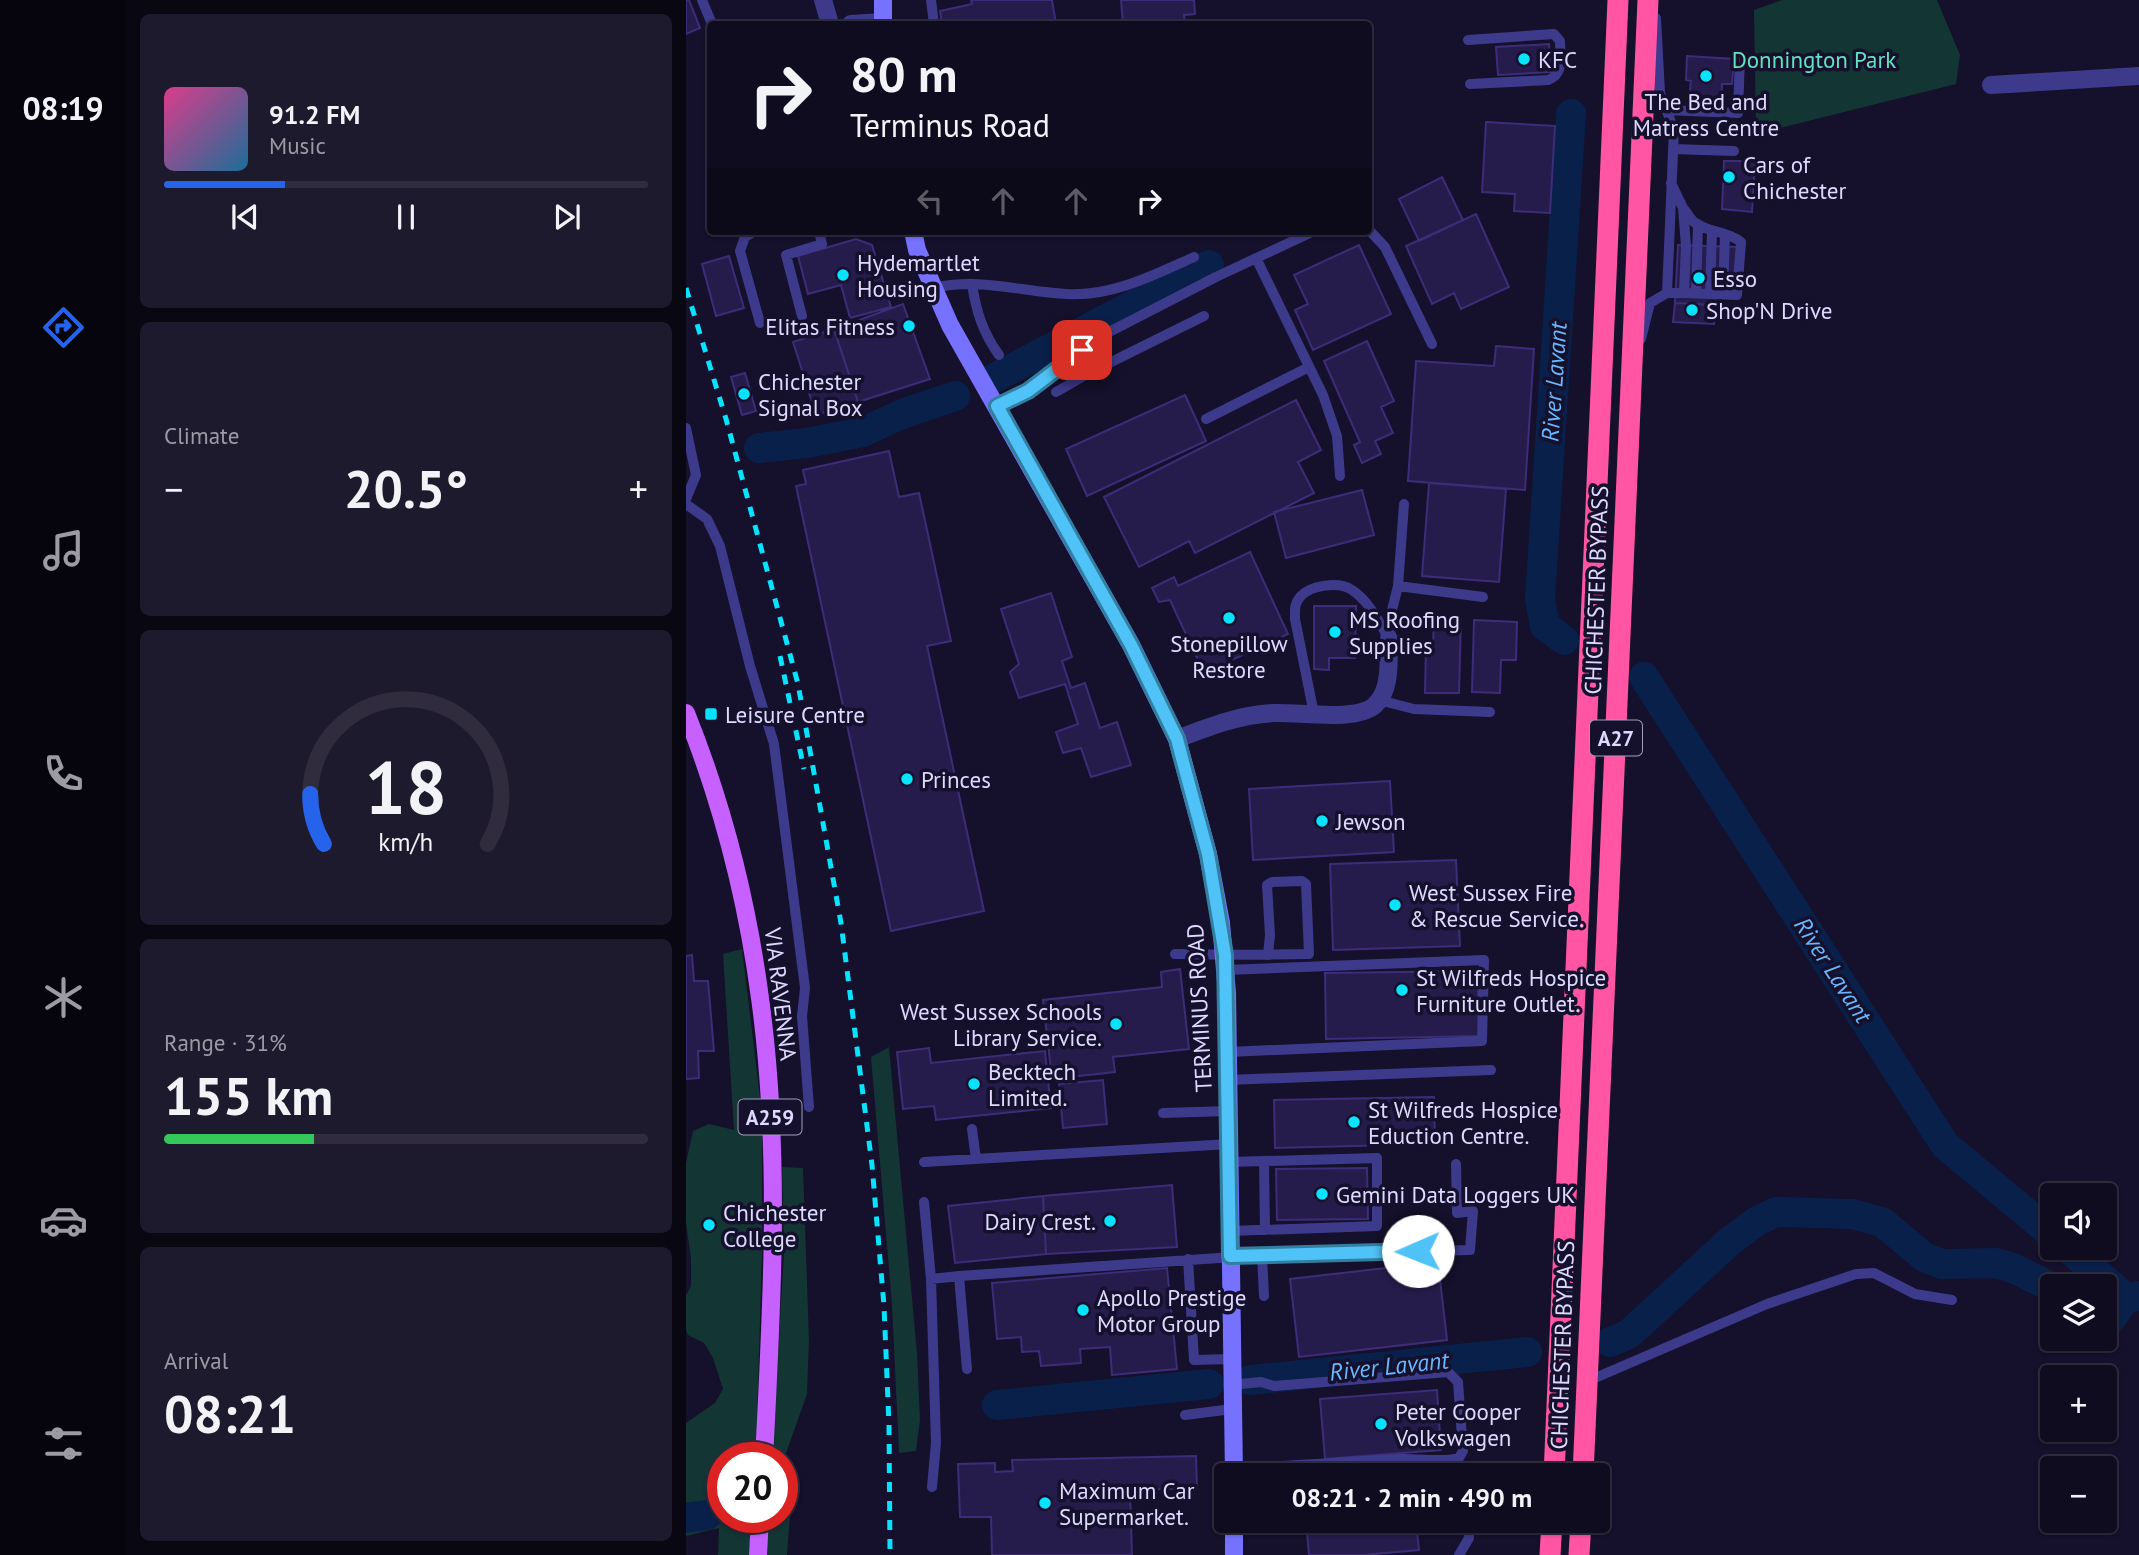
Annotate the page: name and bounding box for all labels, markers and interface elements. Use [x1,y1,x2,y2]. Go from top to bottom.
text: 80 m [850,42,957,106]
place label: KFC [1538,45,1577,74]
park label: Donnington Park [1732,45,1896,74]
icon: right [735,49,826,140]
marker: KFC [1516,51,1532,67]
marker: The Bed and Matress Centre [1698,68,1714,84]
text: 08:19 [22,87,104,129]
place label: The Bed and Matress Centre [1633,87,1779,142]
text: 91.2 FM [269,98,360,131]
text: Terminus Road [850,104,1050,146]
text: Music [269,131,326,160]
place label: Cars of Chichester [1743,150,1846,205]
marker: Cars of Chichester [1721,169,1737,185]
icon: left [911,182,949,220]
icon: ahead [984,182,1022,220]
icon: ahead [1057,182,1095,220]
icon: right [1130,182,1168,220]
icon: previous [226,198,264,236]
icon: pause [387,198,425,236]
icon: next [548,198,586,236]
place label: Hydemartlet Housing [857,248,980,303]
place label: Esso [1713,264,1757,293]
marker: Hydemartlet Housing [835,267,851,283]
marker: Esso [1691,270,1707,286]
place label: Shop'N Drive [1706,296,1833,325]
marker: Shop'N Drive [1684,302,1700,318]
icon: directions [39,303,88,352]
place label: Elitas Fitness [765,312,895,341]
marker: Elitas Fitness [901,318,917,334]
pin [1052,320,1112,380]
water label: River Lavant [1534,320,1574,443]
icon: arrive [1063,331,1101,369]
place label: Chichester Signal Box [758,367,863,422]
marker: Chichester Signal Box [736,386,752,402]
text: Climate [164,421,239,450]
text: 20.5° [344,455,468,522]
text: − [164,464,183,513]
text: + [629,464,648,513]
street label: CHICHESTER BYPASS [1578,485,1614,695]
icon: music [39,526,88,575]
place label: MS Roofing Supplies [1349,605,1460,660]
marker: Stonepillow Restore [1221,610,1237,626]
marker: MS Roofing Supplies [1327,624,1343,640]
place label: Stonepillow Restore [1170,629,1288,684]
place label: Leisure Centre [725,700,865,729]
marker: Leisure Centre [703,706,719,722]
road number: A27 [1590,720,1642,756]
text: 18 [365,740,447,834]
icon: phone [39,749,88,798]
place label: Princes [921,765,991,794]
marker: Princes [899,771,915,787]
place label: Jewson [1335,807,1406,836]
marker: Jewson [1314,813,1330,829]
text: km/h [379,825,433,857]
place label: West Sussex Fire & Rescue Service. [1409,878,1584,933]
marker: West Sussex Fire & Rescue Service. [1387,897,1403,913]
water label: River Lavant [1787,911,1879,1030]
street label: TERMINUS ROAD [1180,923,1218,1093]
street label: VIA RAVENNA [758,925,804,1063]
place label: St Wilfreds Hospice Furniture Outlet. [1416,963,1606,1018]
icon: climate [39,973,88,1022]
marker: St Wilfreds Hospice Furniture Outlet. [1394,982,1410,998]
place label: West Sussex Schools Library Service. [900,997,1102,1052]
marker: West Sussex Schools Library Service. [1108,1016,1124,1032]
text: Range · 31% [164,1028,287,1057]
place label: Becktech Limited. [988,1057,1076,1112]
text: 155 km [164,1062,333,1129]
marker: Becktech Limited. [966,1076,982,1092]
place label: St Wilfreds Hospice Eduction Centre. [1368,1095,1558,1150]
road number: A259 [738,1100,802,1134]
marker: St Wilfreds Hospice Eduction Centre. [1346,1114,1362,1130]
place label: Gemini Data Loggers UK [1336,1180,1575,1209]
map controls [2040,1183,2117,1533]
button: sound [2040,1183,2117,1260]
marker: Gemini Data Loggers UK [1314,1186,1330,1202]
icon: car [39,1196,88,1245]
place label: Chichester College [723,1198,826,1253]
place label: Dairy Crest. [985,1207,1096,1236]
marker: Dairy Crest. [1102,1213,1118,1229]
position arrow [1381,1214,1455,1288]
marker: Chichester College [701,1217,717,1233]
street label: CHICHESTER BYPASS [1544,1240,1580,1450]
button: layers [2040,1274,2117,1351]
place label: Apollo Prestige Motor Group [1097,1283,1246,1338]
marker: Apollo Prestige Motor Group [1075,1302,1091,1318]
water label: River Lavant [1328,1344,1452,1388]
text: Arrival [164,1346,228,1375]
button: + [2040,1365,2117,1442]
text: 08:21 [164,1380,296,1447]
place label: Peter Cooper Volkswagen [1394,1397,1521,1452]
marker: Peter Cooper Volkswagen [1373,1416,1389,1432]
icon: filters [39,1419,88,1468]
speed limit sign: 20 [707,1442,798,1533]
button: − [2040,1456,2117,1533]
place label: Maximum Car Supermarket. [1059,1476,1195,1531]
text: 08:21 · 2 min · 490 m [1292,1481,1532,1514]
marker: Maximum Car Supermarket. [1037,1495,1053,1511]

